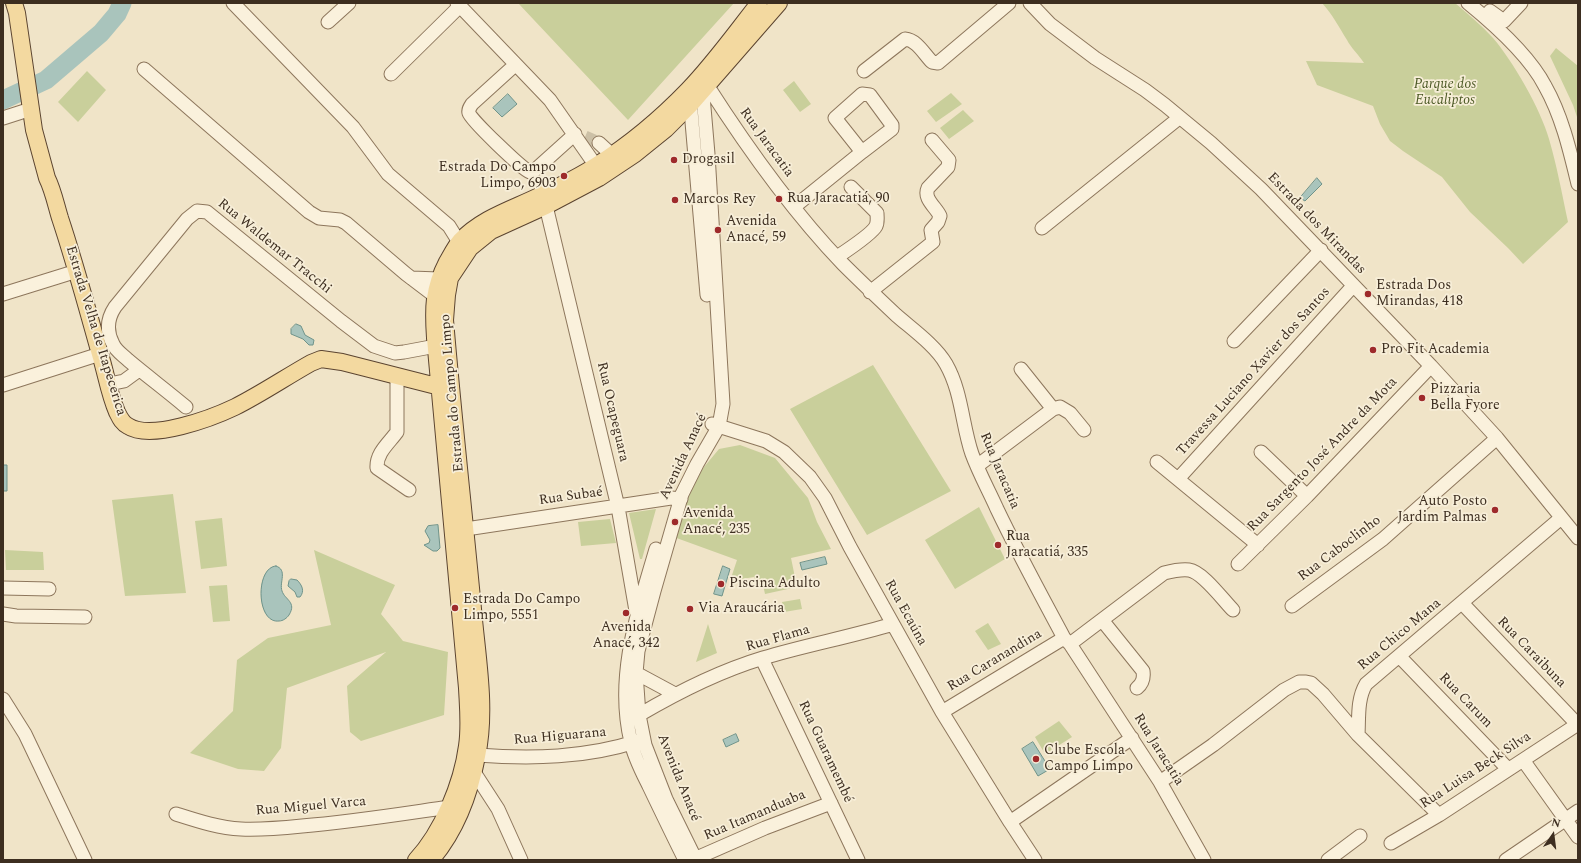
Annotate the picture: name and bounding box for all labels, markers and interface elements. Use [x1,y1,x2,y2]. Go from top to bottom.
park label: Parque dos Eucaliptos [1414,77,1476,110]
street label: Rua Jaracatia [735,105,797,181]
place label: Drogasil [682,152,735,168]
marker: Drogasil [669,155,679,165]
place label: Estrada Do Campo Limpo, 6903 [439,160,556,192]
street label: Estrada dos Mirandas [1263,170,1369,278]
marker: Estrada Do Campo Limpo, 6903 [559,171,569,181]
place label: Rua Jaracatiá, 90 [787,191,890,207]
place label: Marcos Rey [683,192,755,208]
marker: Rua Jaracatiá, 90 [774,194,784,204]
marker: Marcos Rey [670,195,680,205]
street label: Rua Waldemar Tracchi [214,196,334,298]
place label: Avenida Anacé, 59 [726,214,786,246]
marker: Avenida Anacé, 59 [713,225,723,235]
street label: Estrada Velha de Itapecerica [61,244,129,418]
place label: Estrada Dos Mirandas, 418 [1376,278,1463,310]
street label: Travessa Luciano Xavier dos Santos [1174,284,1334,460]
marker: Estrada Dos Mirandas, 418 [1363,289,1373,299]
street label: Estrada do Campo Limpo [438,313,468,473]
place label: Pro Fit Academia [1381,342,1489,358]
marker: Pro Fit Academia [1368,345,1378,355]
street label: Rua Ocapeguara [592,360,632,464]
street label: Rua Sargento José Andre da Mota [1245,374,1401,536]
place label: Pizzaria Bella Fyore [1430,382,1500,414]
marker: Pizzaria Bella Fyore [1417,393,1427,403]
street label: Avenida Anacé [657,411,711,503]
street label: Rua Jaracatia [975,430,1023,512]
street label: Rua Subaé [538,484,604,510]
place label: Auto Posto Jardim Palmas [1397,494,1487,526]
marker: Auto Posto Jardim Palmas [1490,505,1500,515]
place label: Avenida Anacé, 235 [683,506,750,538]
street label: Rua Caboclinho [1295,513,1385,585]
marker: Avenida Anacé, 235 [670,517,680,527]
place label: Rua Jaracatiá, 335 [1006,529,1088,562]
marker: Rua Jaracatiá, 335 [993,540,1003,550]
place label: Piscina Adulto [729,576,820,592]
street label: Rua Ecaúna [880,577,930,649]
marker: Piscina Adulto [716,579,726,589]
place label: Estrada Do Campo Limpo, 5551 [463,592,580,624]
street label: Rua Chico Mana [1355,595,1445,675]
place label: Via Araucária [698,601,784,617]
marker: Estrada Do Campo Limpo, 5551 [450,603,460,613]
marker: Via Araucária [685,604,695,614]
marker: Avenida Anacé, 342 [621,608,631,618]
street label: Rua Caraibuna [1493,614,1569,692]
place label: Avenida Anacé, 342 [593,620,659,652]
street label: Rua Flama [744,622,812,656]
street label: Rua Caranandina [945,626,1045,696]
street label: Rua Carum [1435,670,1495,732]
street label: Rua Guaramembé [794,698,856,806]
street label: Rua Jaracatia [1129,711,1187,789]
street label: Rua Higuarana [513,725,607,749]
street label: Rua Luisa Beck Silva [1418,729,1534,813]
street label: Avenida Anacé [653,732,703,824]
place label: Clube Escola Campo Limpo [1044,743,1133,776]
marker: Clube Escola Campo Limpo [1031,754,1041,764]
street label: Rua Itamanduaba [702,787,808,845]
street label: Rua Miguel Varca [255,794,367,820]
text: N [1550,814,1562,832]
north arrow [1533,815,1573,855]

